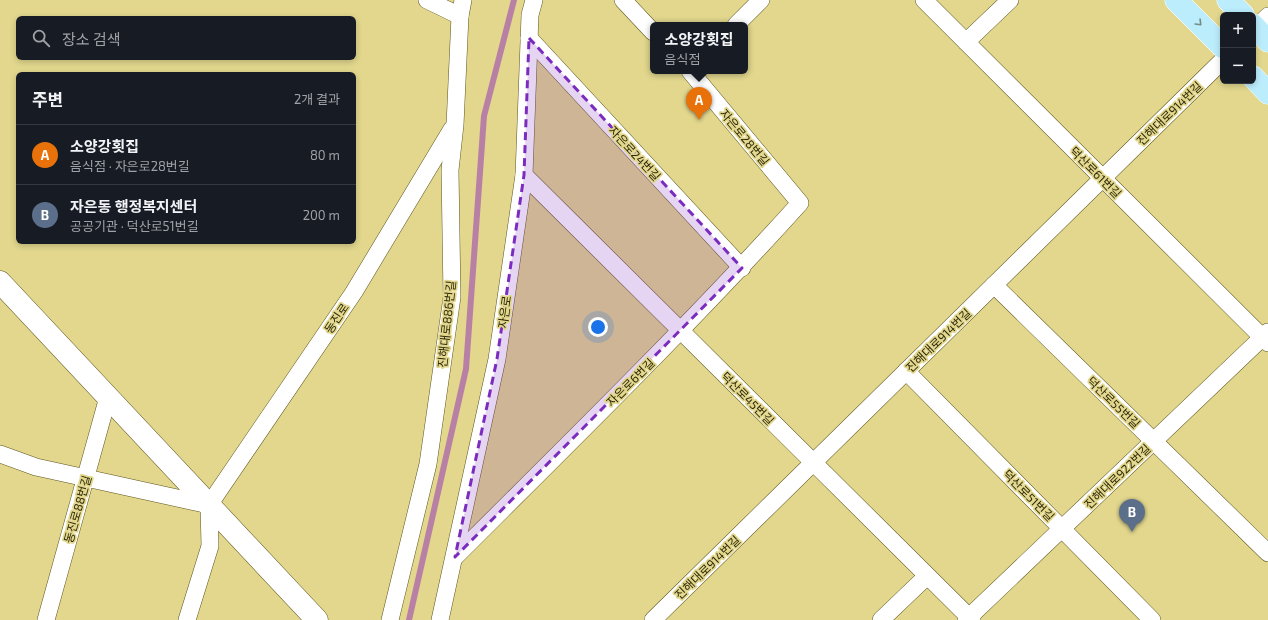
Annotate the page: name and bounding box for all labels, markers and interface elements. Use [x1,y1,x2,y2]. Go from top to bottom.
map controls [1220,12,1256,84]
button: + [1220,12,1256,48]
search box [16,16,356,60]
one-way arrow [1194,18,1202,26]
popup [650,22,748,74]
icon: search [30,27,52,49]
text: 장소 검색 [62,30,121,48]
text: 소양강횟집 [664,30,734,48]
button: − [1220,48,1256,84]
text: 음식점 [664,51,700,67]
street label: 진해대로914번길 [1133,78,1205,148]
pin: A [686,87,712,120]
text: 주변 [32,89,63,109]
text: 2개 결과 [294,91,340,107]
street label: 자은로28번길 [717,106,773,168]
street label: 자은로24번길 [606,123,664,183]
text: 소양강횟집 [70,137,139,155]
street label: 덕산로61번길 [1067,143,1125,201]
text: A [41,147,49,163]
text: 80 m [310,147,340,163]
text: 음식점 · 자은로28번길 [70,158,190,174]
text: 자은동 행정복지센터 [70,197,197,215]
text: B [41,207,49,223]
text: 200 m [303,207,340,223]
text: 공공기관 · 덕산로51번길 [70,218,199,234]
street label: 진해대로886번길 [434,280,458,368]
street label: 자은로 [495,295,513,329]
street label: 동진로 [321,300,351,336]
street label: 진해대로914번길 [902,305,974,375]
your location [588,317,608,337]
street label: 자은로6번길 [603,355,657,409]
street label: 덕산로45번길 [719,369,777,427]
street label: 덕산로55번길 [1085,373,1143,431]
street label: 진해대로922번길 [1081,441,1153,511]
street label: 덕산로51번길 [1001,467,1057,523]
street label: 동진로88번길 [61,474,93,544]
pin: B [1119,499,1145,532]
street label: 진해대로914번길 [671,532,743,602]

